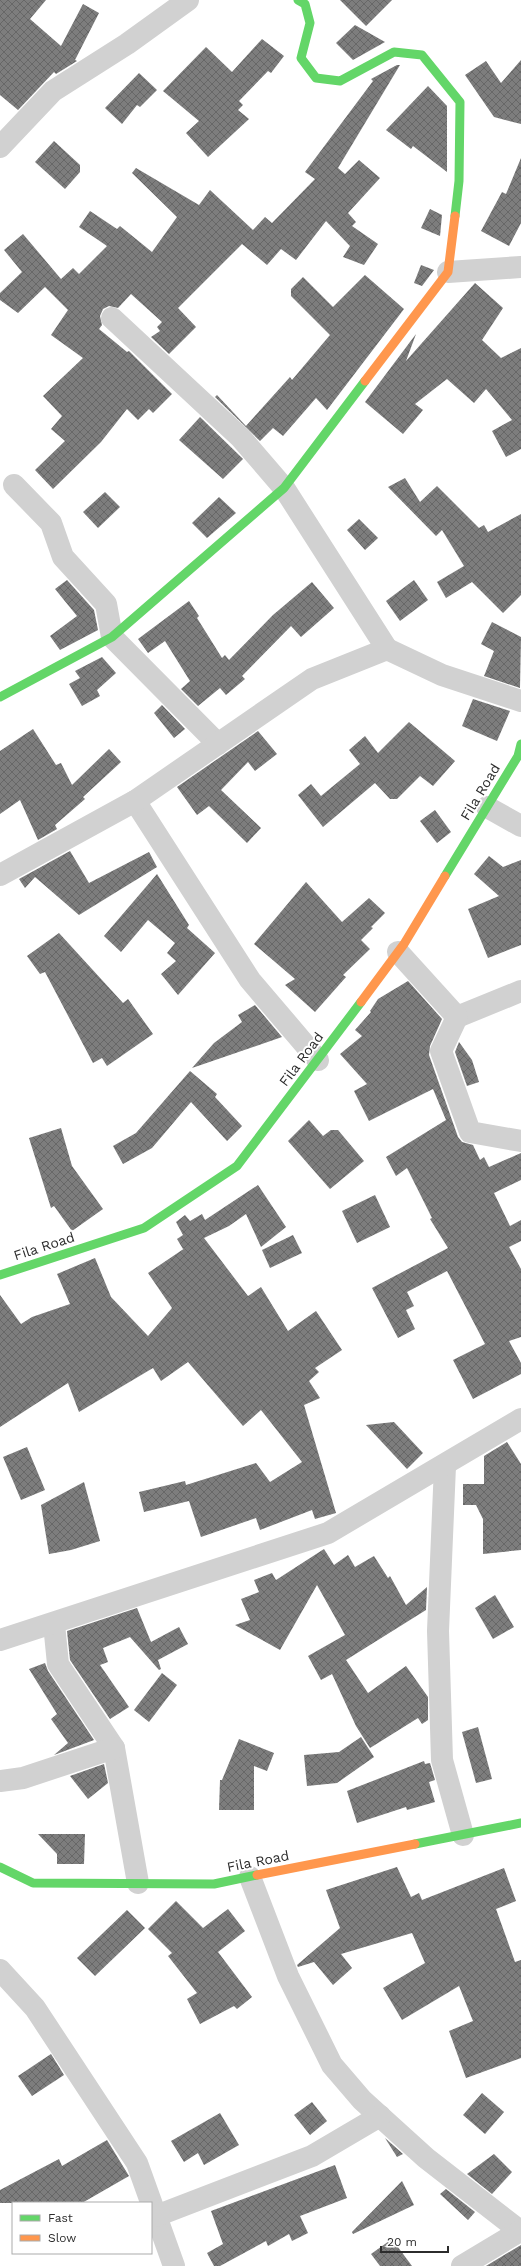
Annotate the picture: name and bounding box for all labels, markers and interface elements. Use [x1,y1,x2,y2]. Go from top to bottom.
street label: Fila Road [457,761,503,823]
street label: Fila Road [276,1029,326,1089]
street label: Fila Road [12,1229,76,1263]
street label: Fila Road [225,1847,291,1875]
legend [12,2202,152,2254]
text: Fast [48,2211,73,2225]
scale bar [381,2228,448,2254]
text: Slow [48,2231,76,2245]
text: 20 m [387,2235,417,2249]

